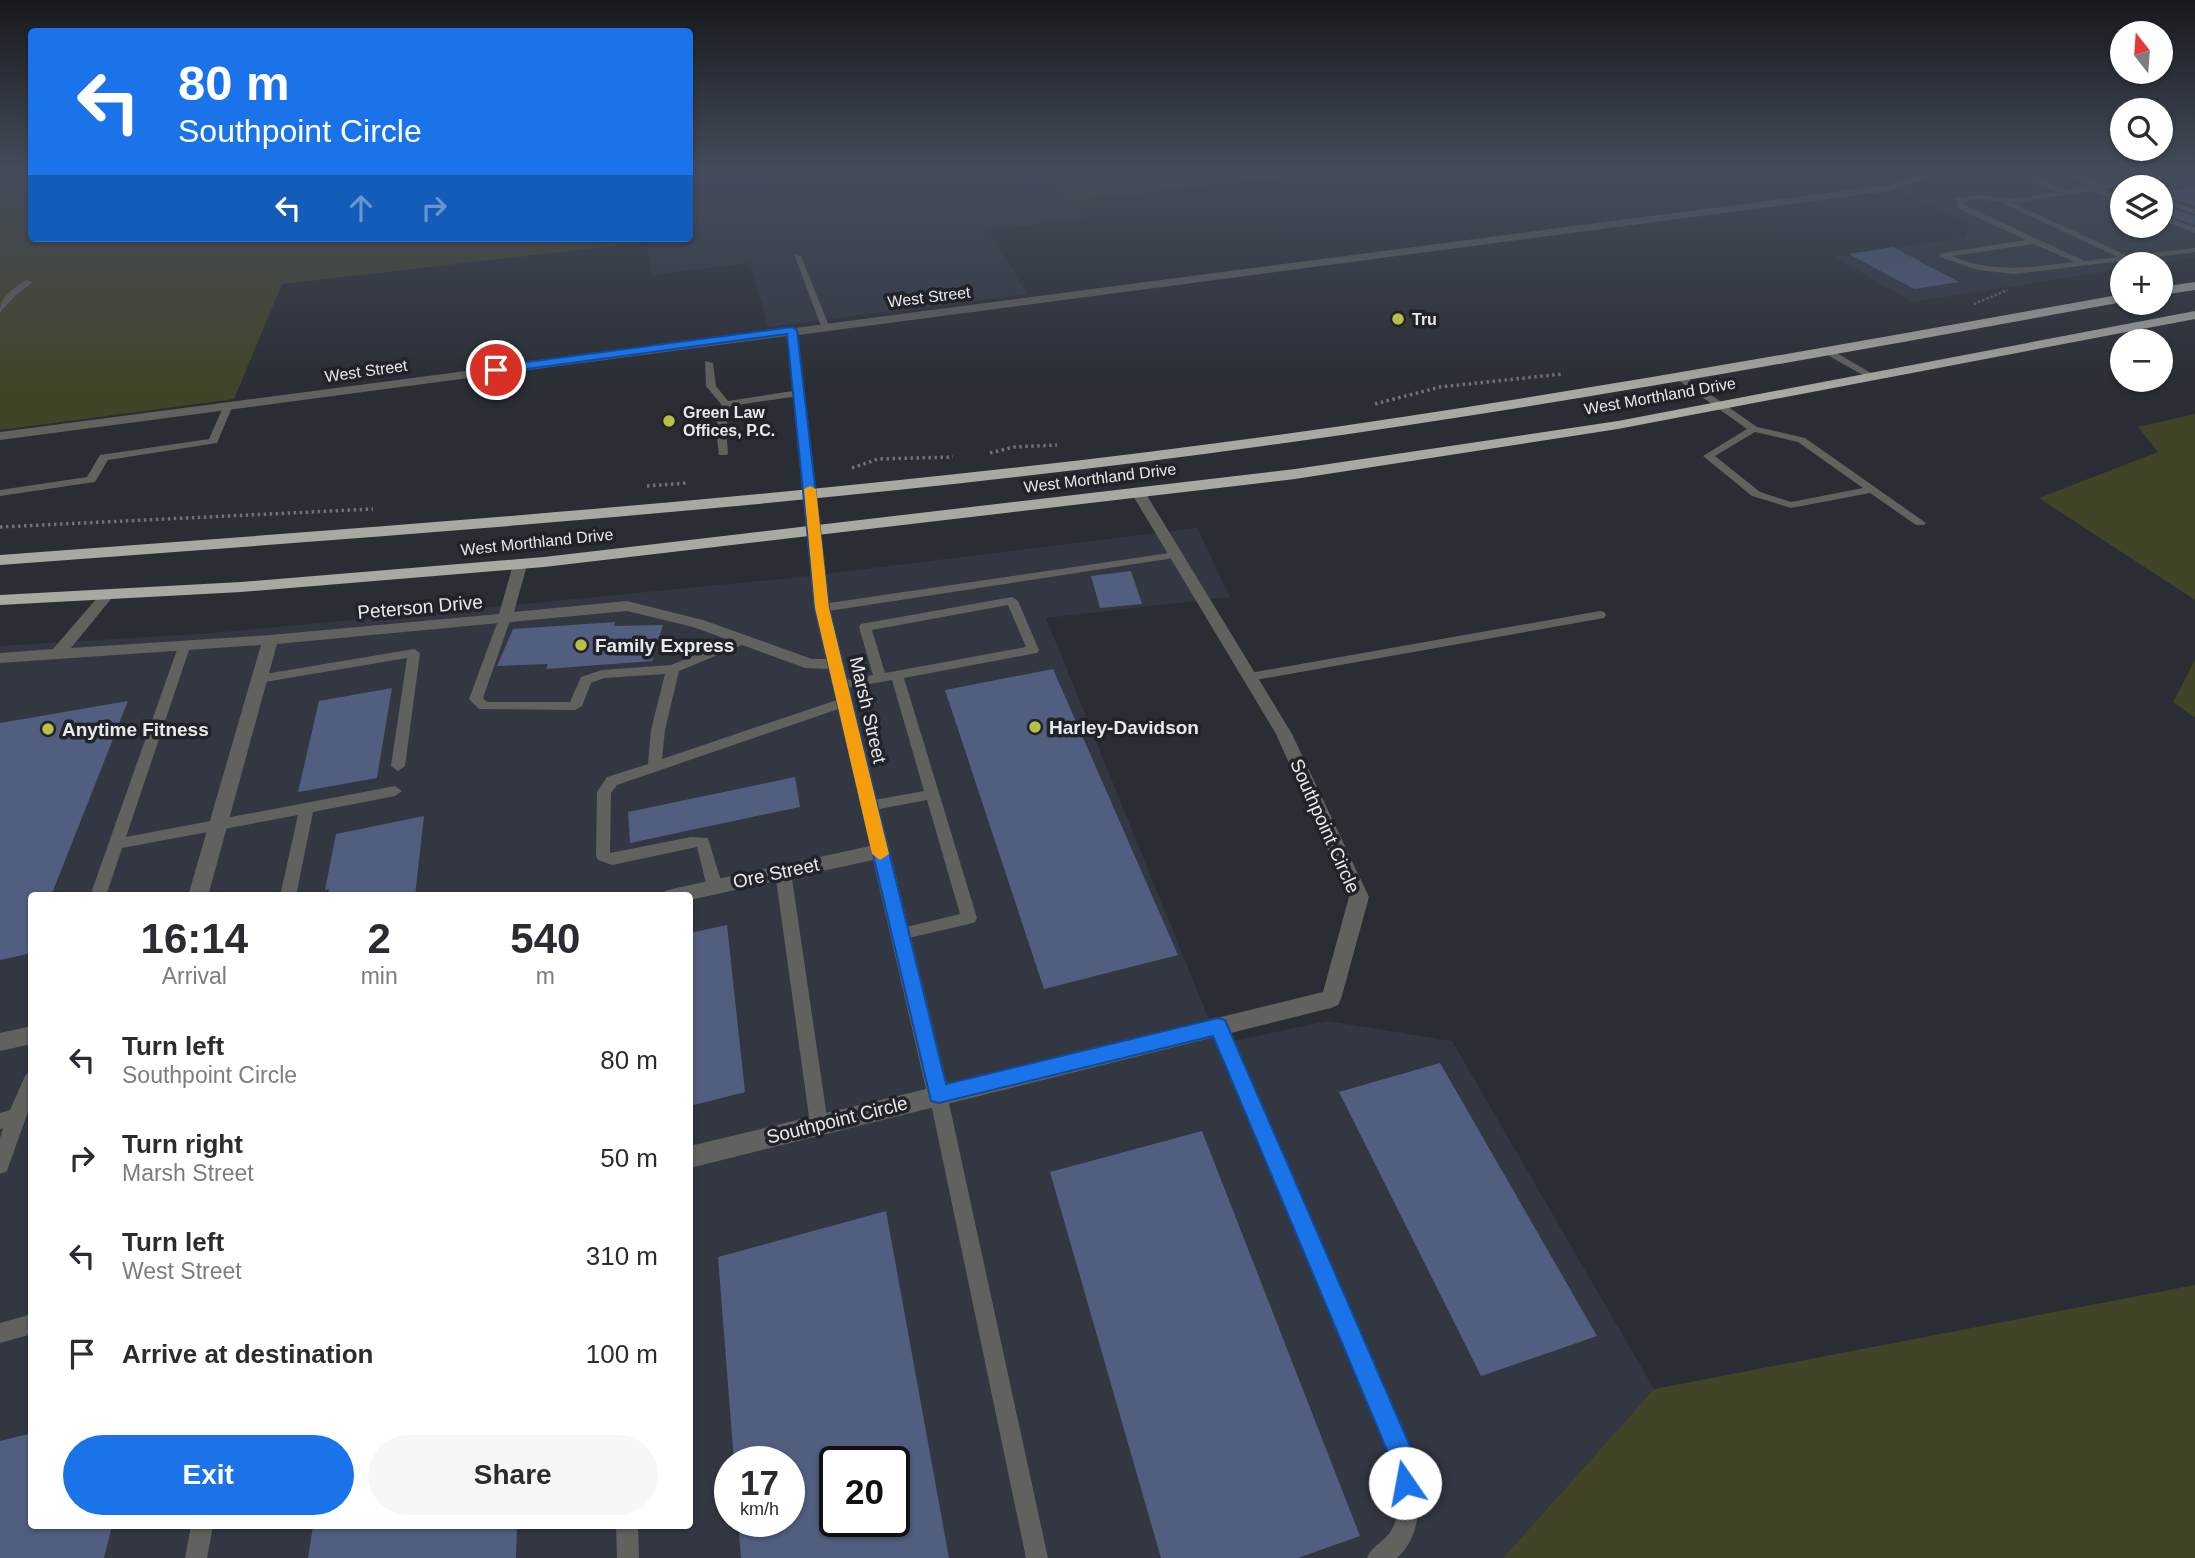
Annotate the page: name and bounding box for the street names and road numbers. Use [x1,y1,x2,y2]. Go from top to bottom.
street label: West Street [887,283,972,311]
street label: West Street [324,357,409,385]
street label: West Morthland Drive [1583,374,1737,418]
street label: West Morthland Drive [1023,460,1177,496]
street label: West Morthland Drive [460,526,614,558]
street label: Peterson Drive [356,591,484,623]
street label: Marsh Street [846,655,891,766]
street label: Southpoint Circle [1286,756,1364,896]
street label: Ore Street [731,853,822,892]
street label: Southpoint Circle [764,1092,910,1148]

